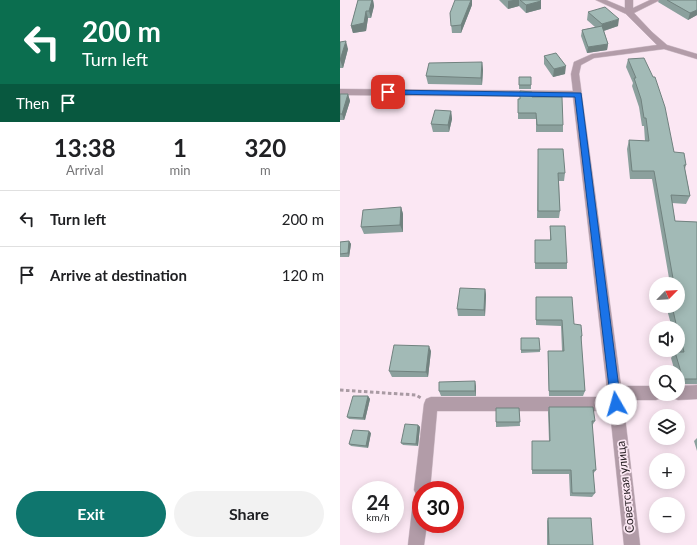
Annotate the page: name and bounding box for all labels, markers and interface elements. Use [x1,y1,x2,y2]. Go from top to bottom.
text: 200 m [82,14,161,48]
icon: left [16,16,68,68]
text: Turn left [82,48,148,70]
pin [371,75,405,109]
icon: arrive [377,81,399,103]
icon: arrive [57,92,79,114]
text: Then [16,94,49,112]
text: 13:38 [54,133,116,162]
text: 1 [173,133,187,162]
text: 320 [244,133,286,162]
text: Arrival [66,162,103,178]
text: min [170,162,191,178]
text: m [260,162,271,178]
icon: left [16,208,38,230]
text: Turn left [50,210,106,228]
text: 200 m [282,210,324,228]
icon: arrive [16,264,38,286]
text: Arrive at destination [50,266,187,284]
text: 120 m [282,266,324,284]
north arrow [649,277,685,313]
map controls [649,277,685,533]
button: sound [649,321,685,357]
button: search [649,365,685,401]
position arrow [595,383,637,425]
button: layers [649,409,685,445]
street label: Советская улица [613,440,637,534]
button: + [649,453,685,489]
speed limit sign: 30 [412,481,464,533]
text: 24 [366,490,390,514]
button: Exit [16,491,166,537]
button: Share [174,491,324,537]
button: − [649,497,685,533]
text: km/h [366,511,390,523]

